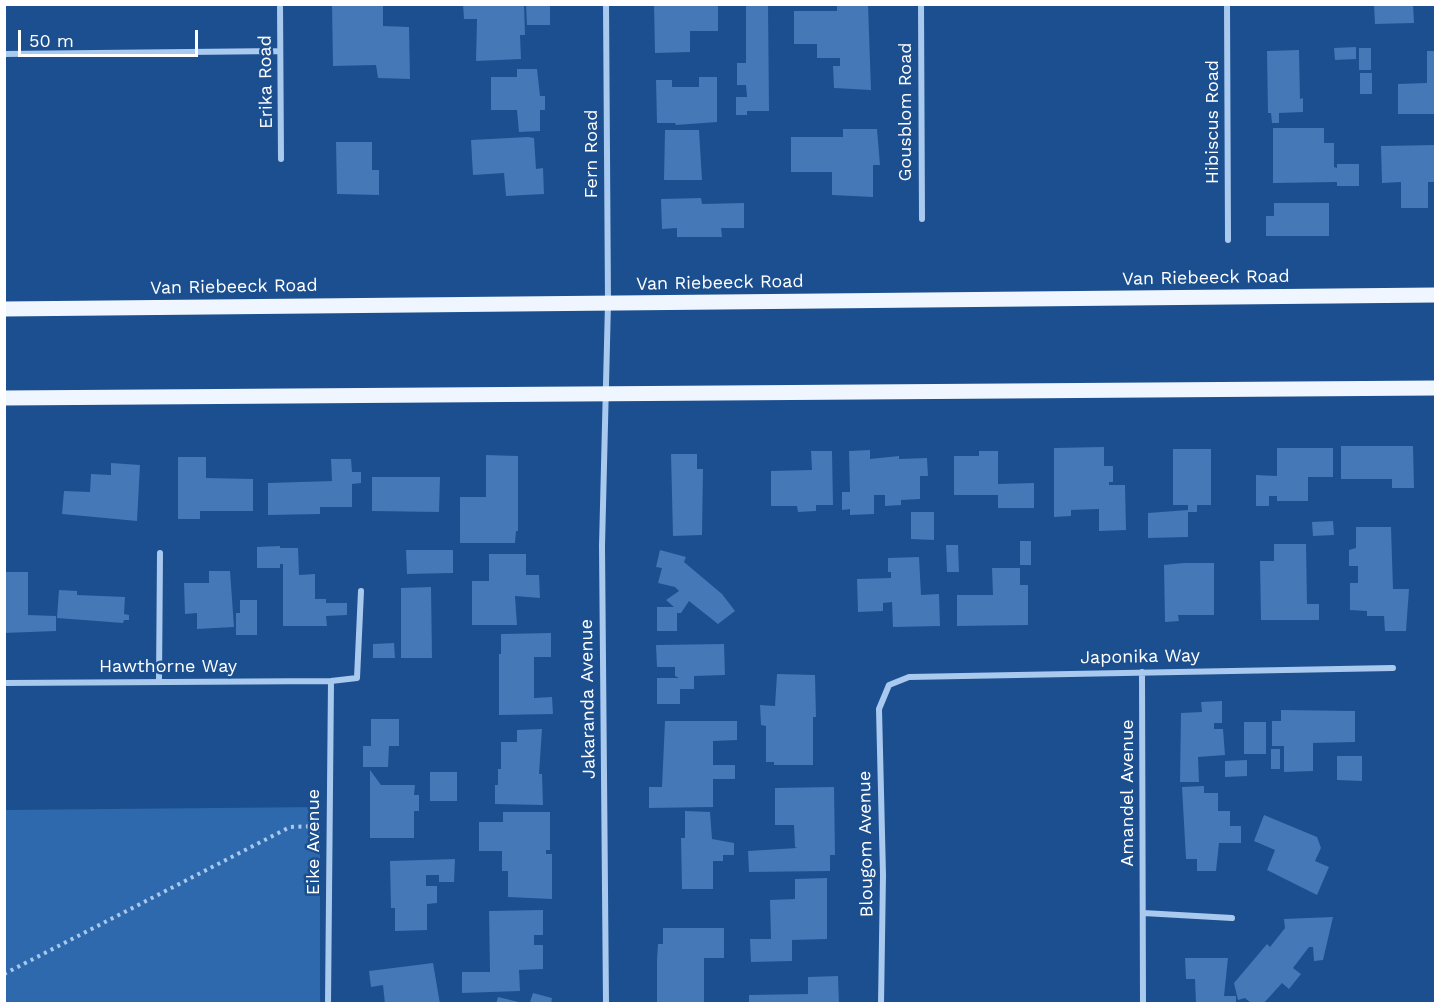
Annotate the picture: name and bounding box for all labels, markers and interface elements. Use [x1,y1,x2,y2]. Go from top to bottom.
scale bar [21,18,201,56]
text: 50 m [29,30,74,51]
street label: Erika Road [254,35,278,129]
street label: Gousblom Road [895,42,917,182]
street label: Hibiscus Road [1202,60,1224,184]
street label: Fern Road [581,110,603,198]
street label: Van Riebeeck Road [1122,266,1290,290]
street label: Van Riebeeck Road [636,271,804,295]
street label: Van Riebeeck Road [150,275,318,299]
street label: Jakaranda Avenue [576,619,600,779]
street label: Japonika Way [1080,645,1200,669]
street label: Hawthorne Way [99,656,237,678]
street label: Amandel Avenue [1117,719,1139,867]
street label: Blougom Avenue [854,771,878,917]
street label: Eike Avenue [303,789,325,895]

